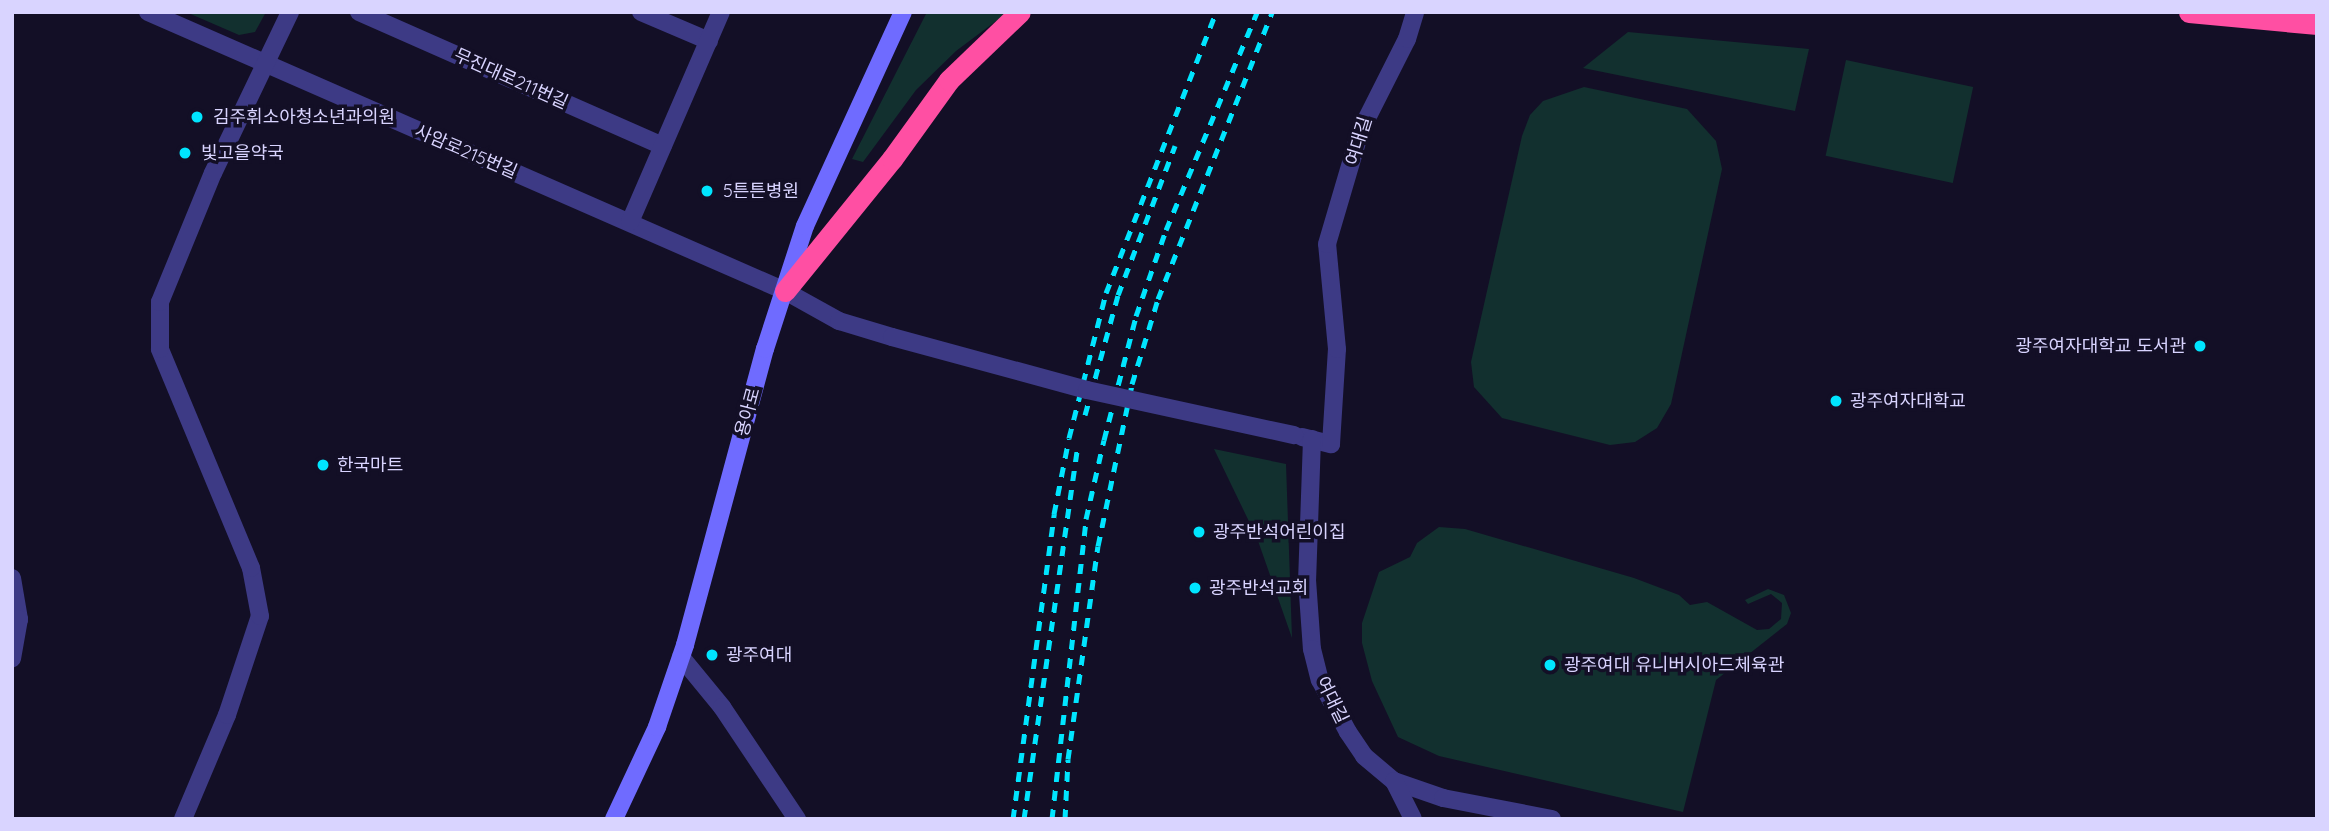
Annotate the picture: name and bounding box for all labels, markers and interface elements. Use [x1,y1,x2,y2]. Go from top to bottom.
street label: 무진대로211번길 [451,44,571,114]
place label: 김주휘소아청소년과의원 [213,106,395,128]
marker: 김주휘소아청소년과의원 [187,107,207,127]
street label: 여대길 [1341,114,1377,168]
street label: 사암로215번길 [412,121,520,183]
place label: 빛고을약국 [201,142,284,164]
marker: 빛고을약국 [175,143,195,163]
place label: 5튼튼병원 [723,180,799,202]
marker: 5튼튼병원 [697,181,717,201]
place label: 광주여자대학교 도서관 [2015,335,2186,357]
marker: 광주여자대학교 도서관 [2192,338,2208,354]
street label: 용아로 [731,385,765,439]
place label: 광주여자대학교 [1850,390,1966,412]
marker: 광주여자대학교 [1828,393,1844,409]
place label: 한국마트 [337,454,403,476]
marker: 한국마트 [315,457,331,473]
place label: 광주반석어린이집 [1213,521,1345,543]
marker: 광주반석어린이집 [1191,524,1207,540]
place label: 광주반석교회 [1209,577,1308,599]
marker: 광주반석교회 [1187,580,1203,596]
place label: 광주여대 [726,644,792,666]
marker: 광주여대 [704,647,720,663]
place label: 광주여대 유니버시아드체육관 [1564,654,1784,676]
marker: 광주여대 유니버시아드체육관 [1542,657,1558,673]
street label: 여대길 [1311,673,1353,727]

